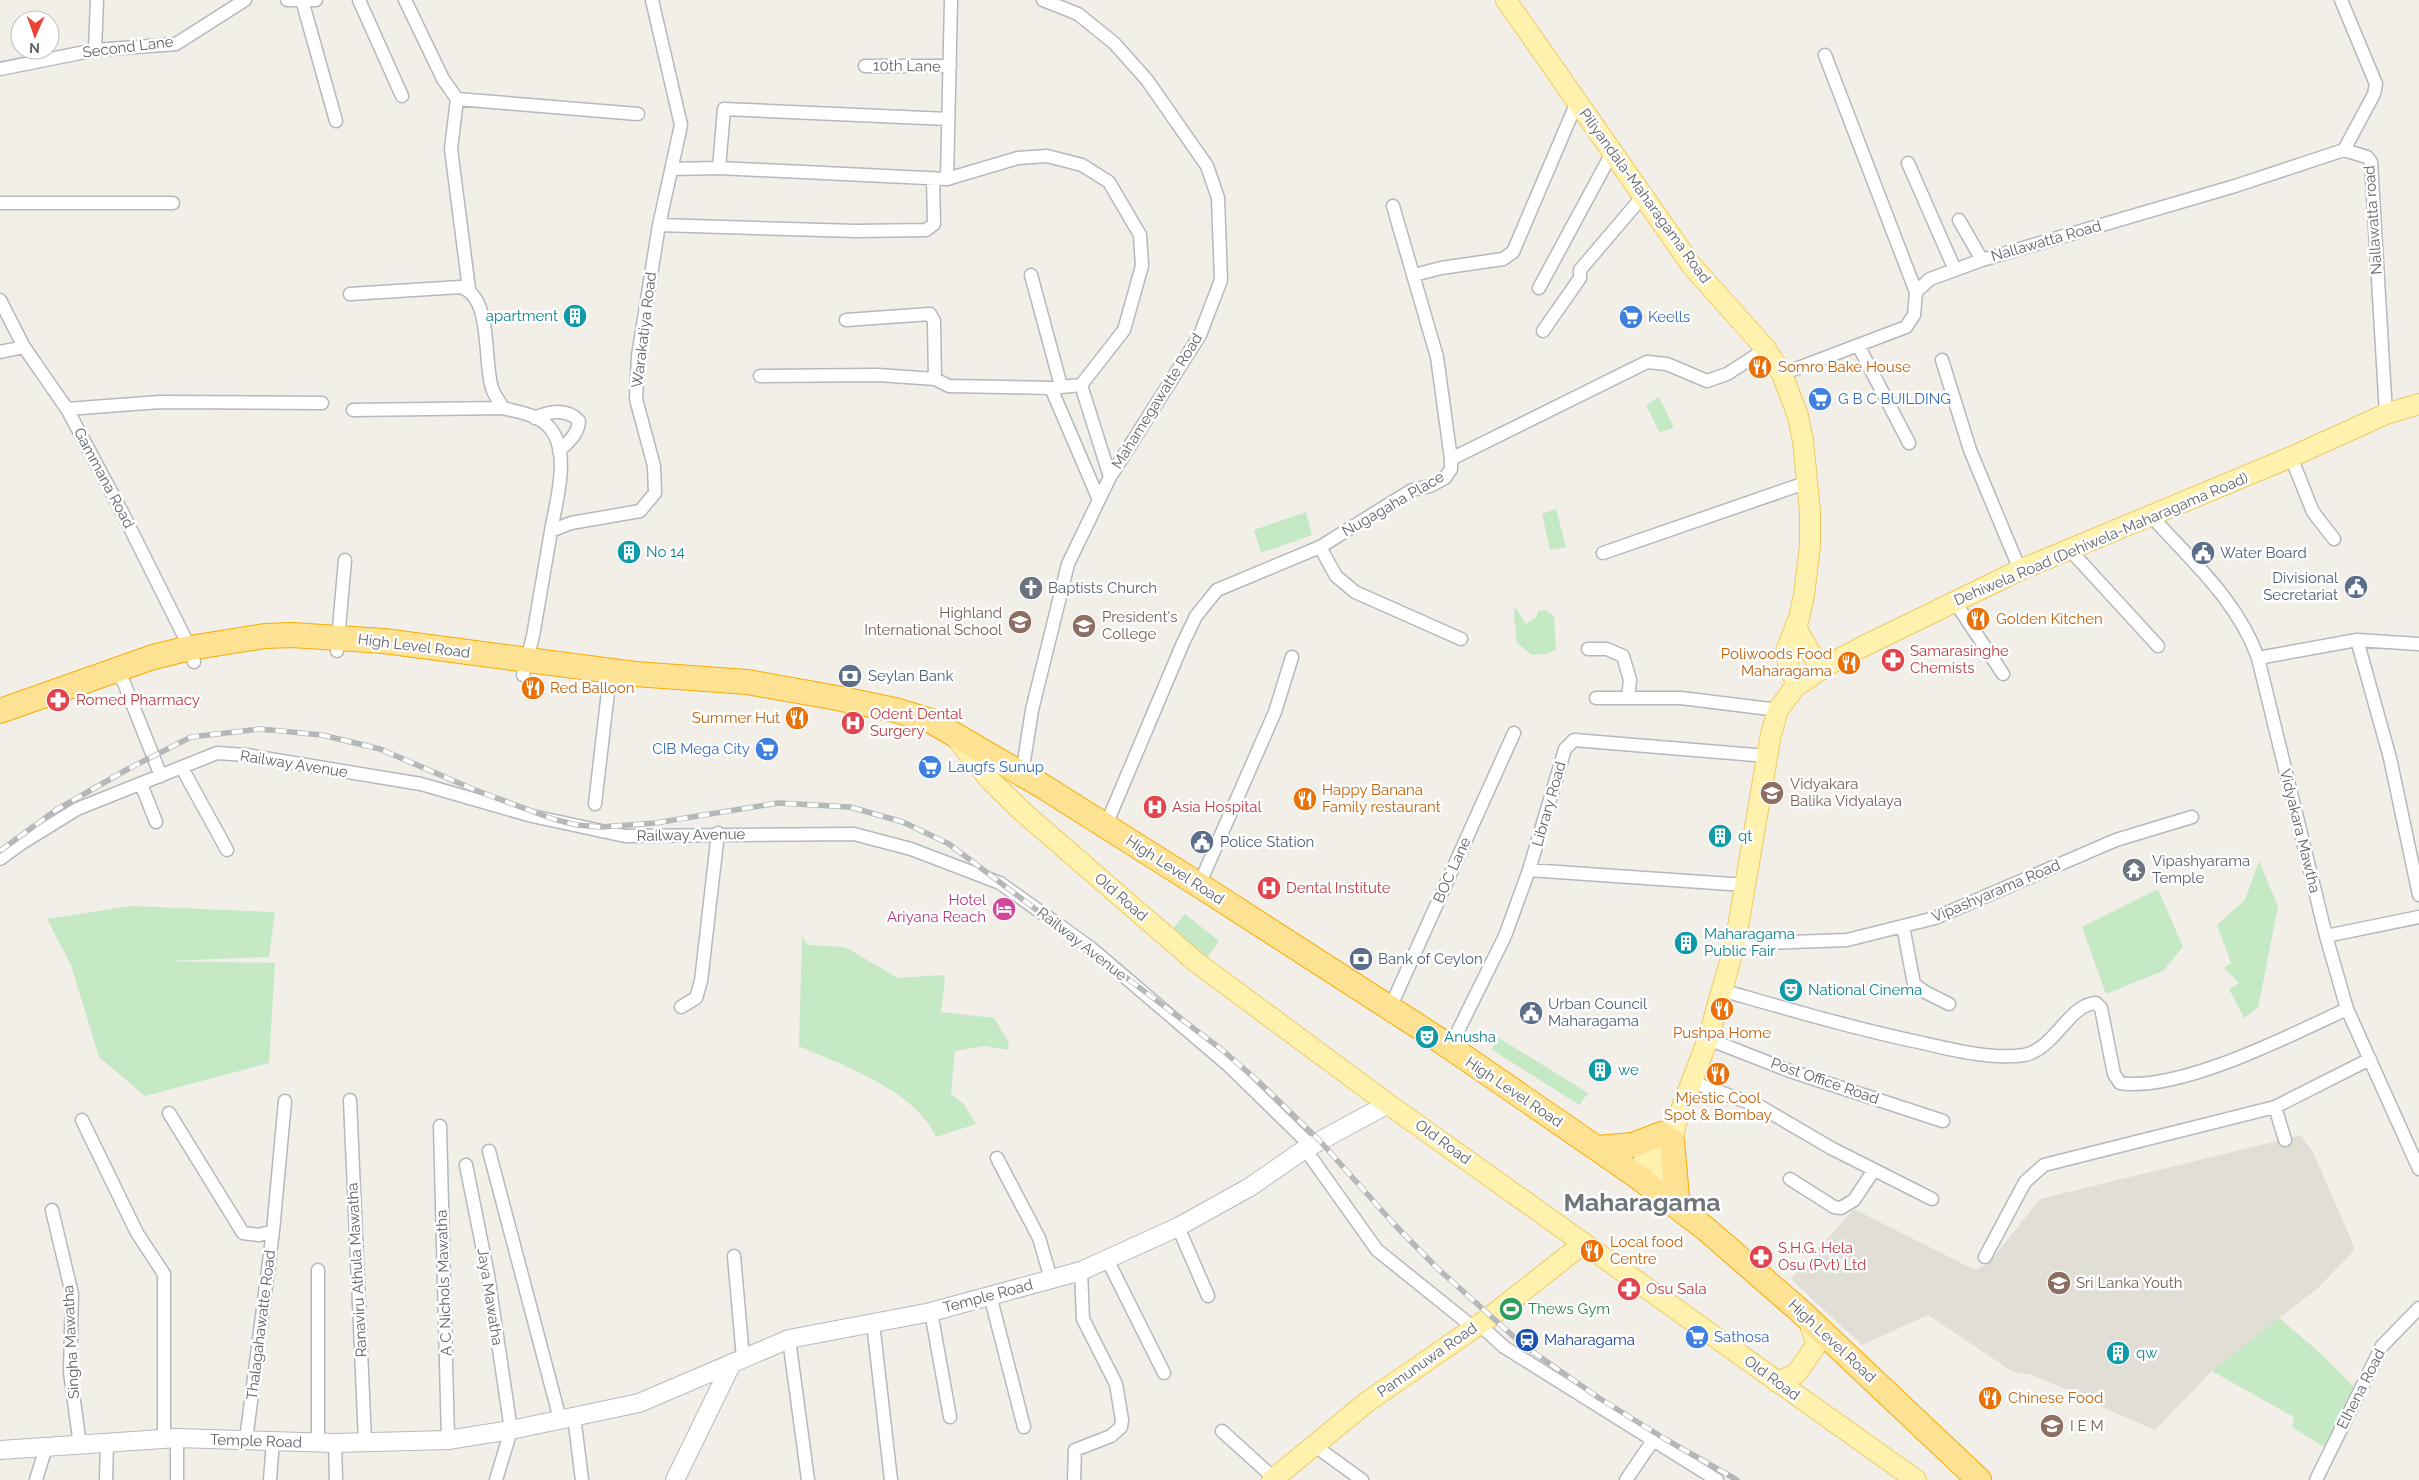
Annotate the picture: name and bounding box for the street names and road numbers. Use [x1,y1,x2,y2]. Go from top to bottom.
street label: Second Lane [82,32,175,62]
street label: 10th Lane [873,56,941,76]
street label: Piliyandala-Maharagama Road [1576,105,1714,287]
street label: Nallawatta road [2360,165,2386,275]
street label: Nallawatta Road [1989,217,2103,265]
street label: Warakatiya Road [628,271,660,389]
street label: Mahamegawatte Road [1108,330,1206,472]
street label: Gammana Road [70,425,138,531]
street label: Nugagaha Place [1339,467,1447,540]
street label: Dehiwela Road (Dehiwela-Maharagama Road) [1951,469,2251,609]
street label: High Level Road [357,630,471,662]
street label: Railway Avenue [239,747,349,781]
street label: Library Road [1528,759,1570,849]
street label: Vidyakara Mawtha [2276,767,2324,895]
street label: Railway Avenue [637,825,746,845]
street label: High Level Road [1123,832,1227,908]
street label: BOC Lane [1430,834,1475,906]
street label: Vipashyarama Road [1929,856,2063,926]
street label: Old Road [1091,869,1151,925]
street label: Railway Avenue [1034,903,1130,985]
street label: High Level Road [1462,1053,1566,1131]
street label: Post Office Road [1769,1054,1881,1108]
street label: Old Road [1412,1116,1474,1168]
street label: Ranaviru Athula Mawatha [343,1182,371,1358]
street label: A C Nichols Mawatha [432,1209,456,1357]
street label: Jaya Mawatha [473,1247,507,1347]
street label: Thalagahawatte Road [243,1249,279,1401]
street label: Temple Road [941,1275,1035,1317]
street label: Singha Mawatha [59,1284,83,1400]
street label: High Level Road [1784,1296,1880,1386]
street label: Pamunuwa Road [1374,1319,1480,1401]
street label: Elhena Road [2333,1346,2389,1432]
street label: Old Road [1741,1352,1803,1404]
street label: Temple Road [210,1430,302,1452]

